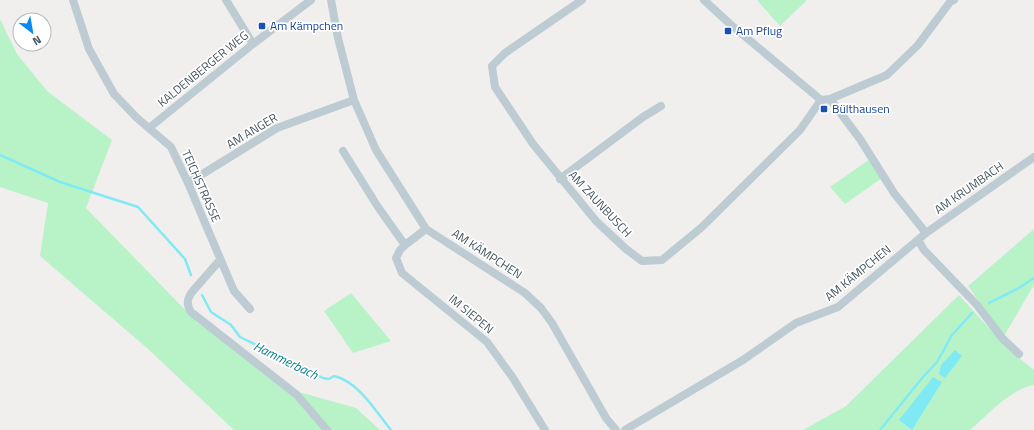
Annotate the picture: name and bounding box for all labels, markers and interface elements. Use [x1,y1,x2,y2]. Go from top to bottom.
north arrow [12,12,52,52]
place label: Am Kämpchen [270,16,343,35]
marker: Am Kämpchen [257,21,267,31]
place label: Am Pflug [736,21,782,40]
street label: KALDENBERGER WEG [153,26,252,111]
marker: Am Pflug [723,26,733,36]
text: N [30,32,45,49]
place label: Bülthausen [832,99,890,118]
marker: Bülthausen [819,104,829,114]
street label: AM ANGER [223,108,281,153]
street label: TEICHSTRASSE [177,147,226,225]
street label: AM KRUMBACH [930,157,1007,219]
street label: AM ZAUNBUSCH [564,166,636,241]
street label: AM KÄMPCHEN [448,224,526,283]
street label: AM KÄMPCHEN [820,240,895,305]
street label: IM SIEPEN [444,289,498,338]
water label: Hammerbach [250,336,322,384]

